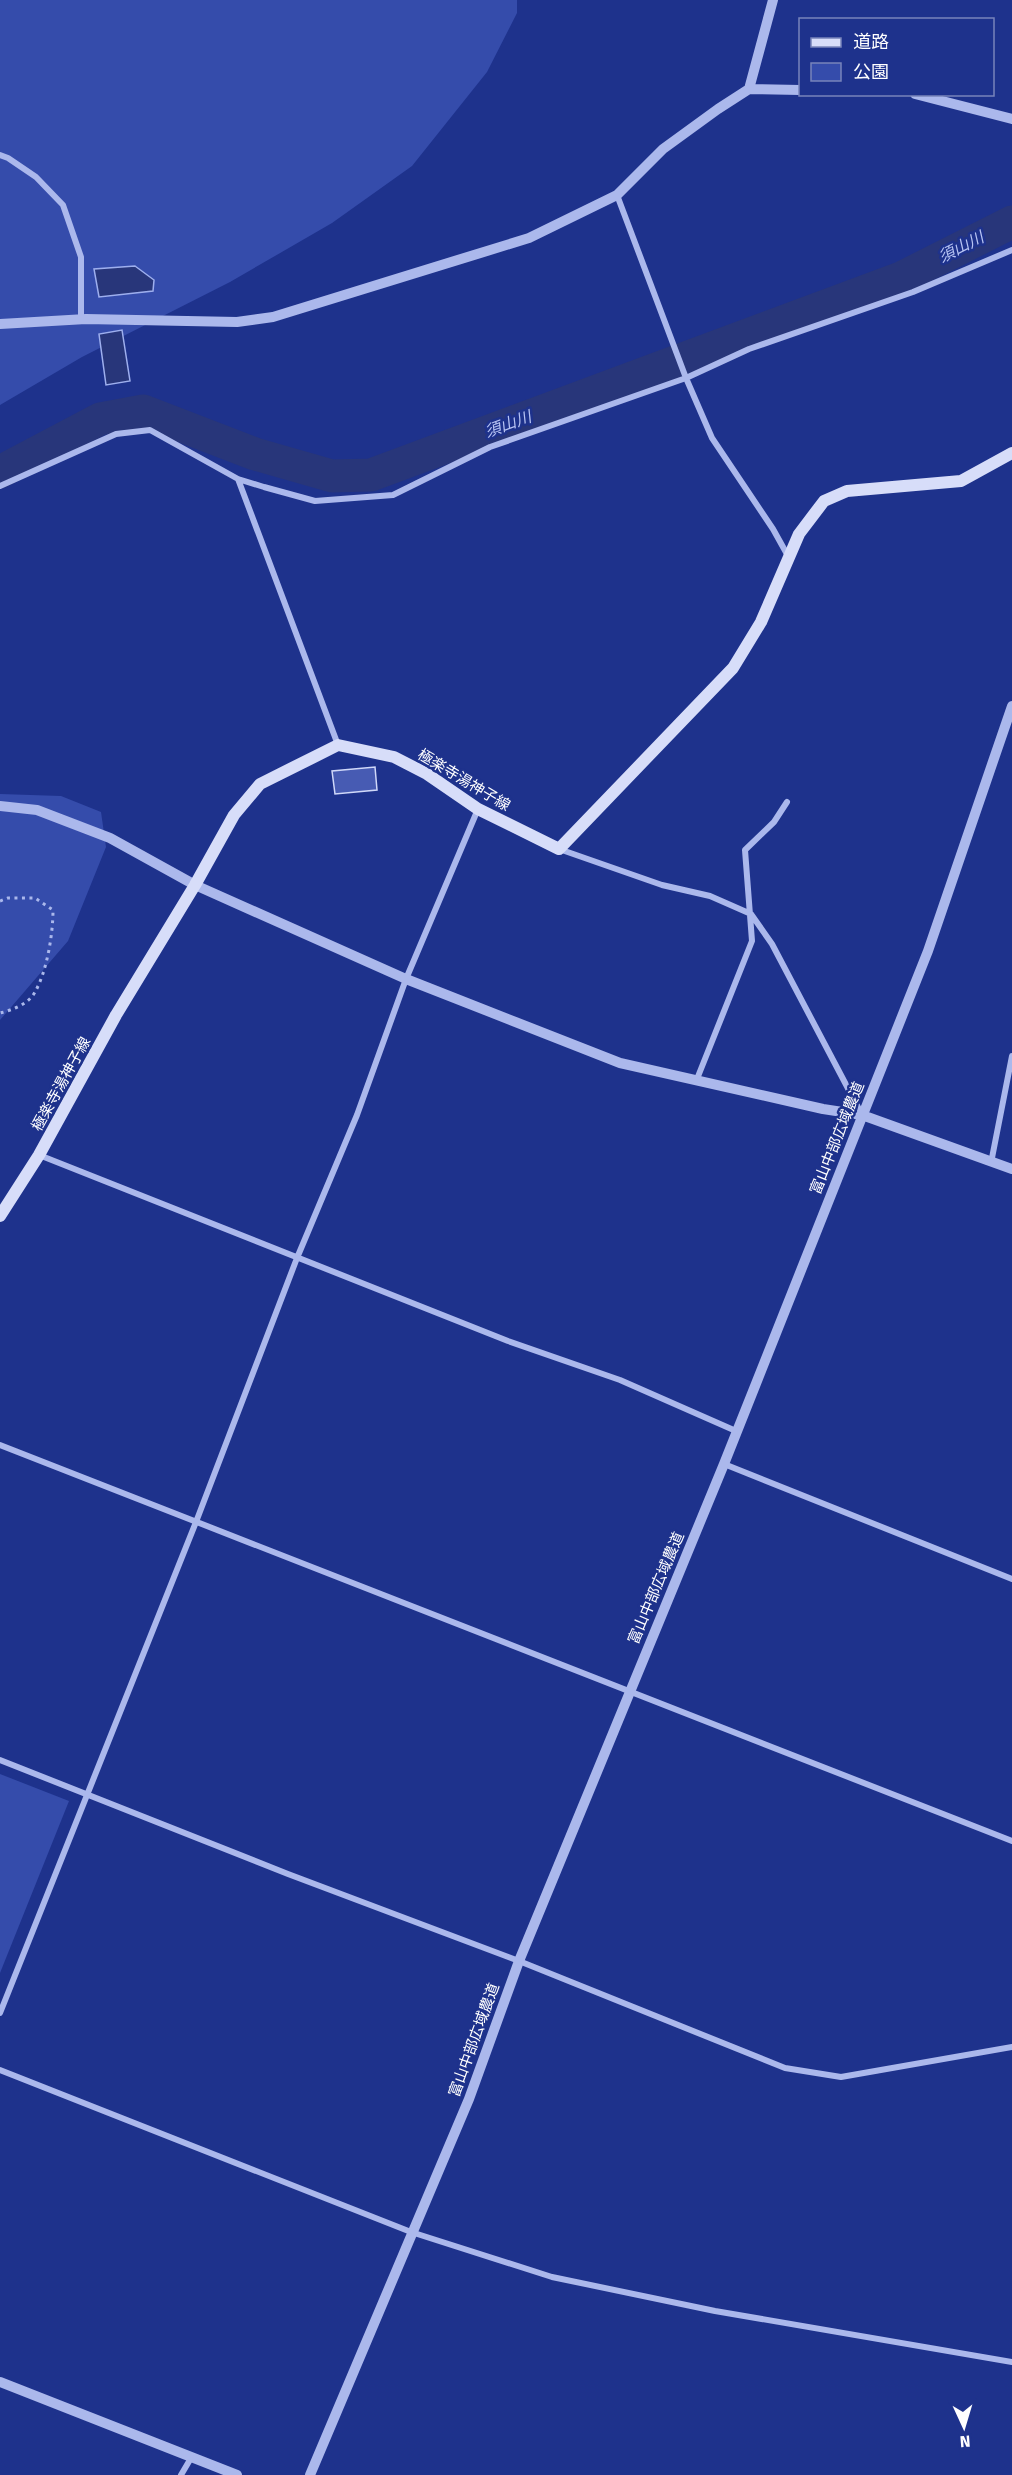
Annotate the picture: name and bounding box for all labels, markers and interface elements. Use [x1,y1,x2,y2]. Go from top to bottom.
legend [799,18,994,96]
text: 道路 [853,31,889,53]
text: 公園 [853,61,889,83]
water label: 須山川 [935,227,988,266]
water label: 須山川 [482,406,536,441]
street label: 極楽寺湯神子線 [414,745,514,815]
street label: 極楽寺湯神子線 [28,1034,94,1134]
street label: 富山中部広域農道 [806,1079,868,1197]
street label: 富山中部広域農道 [624,1529,688,1647]
street label: 富山中部広域農道 [445,1981,503,2099]
north arrow [934,2397,994,2457]
text: N [959,2432,971,2451]

